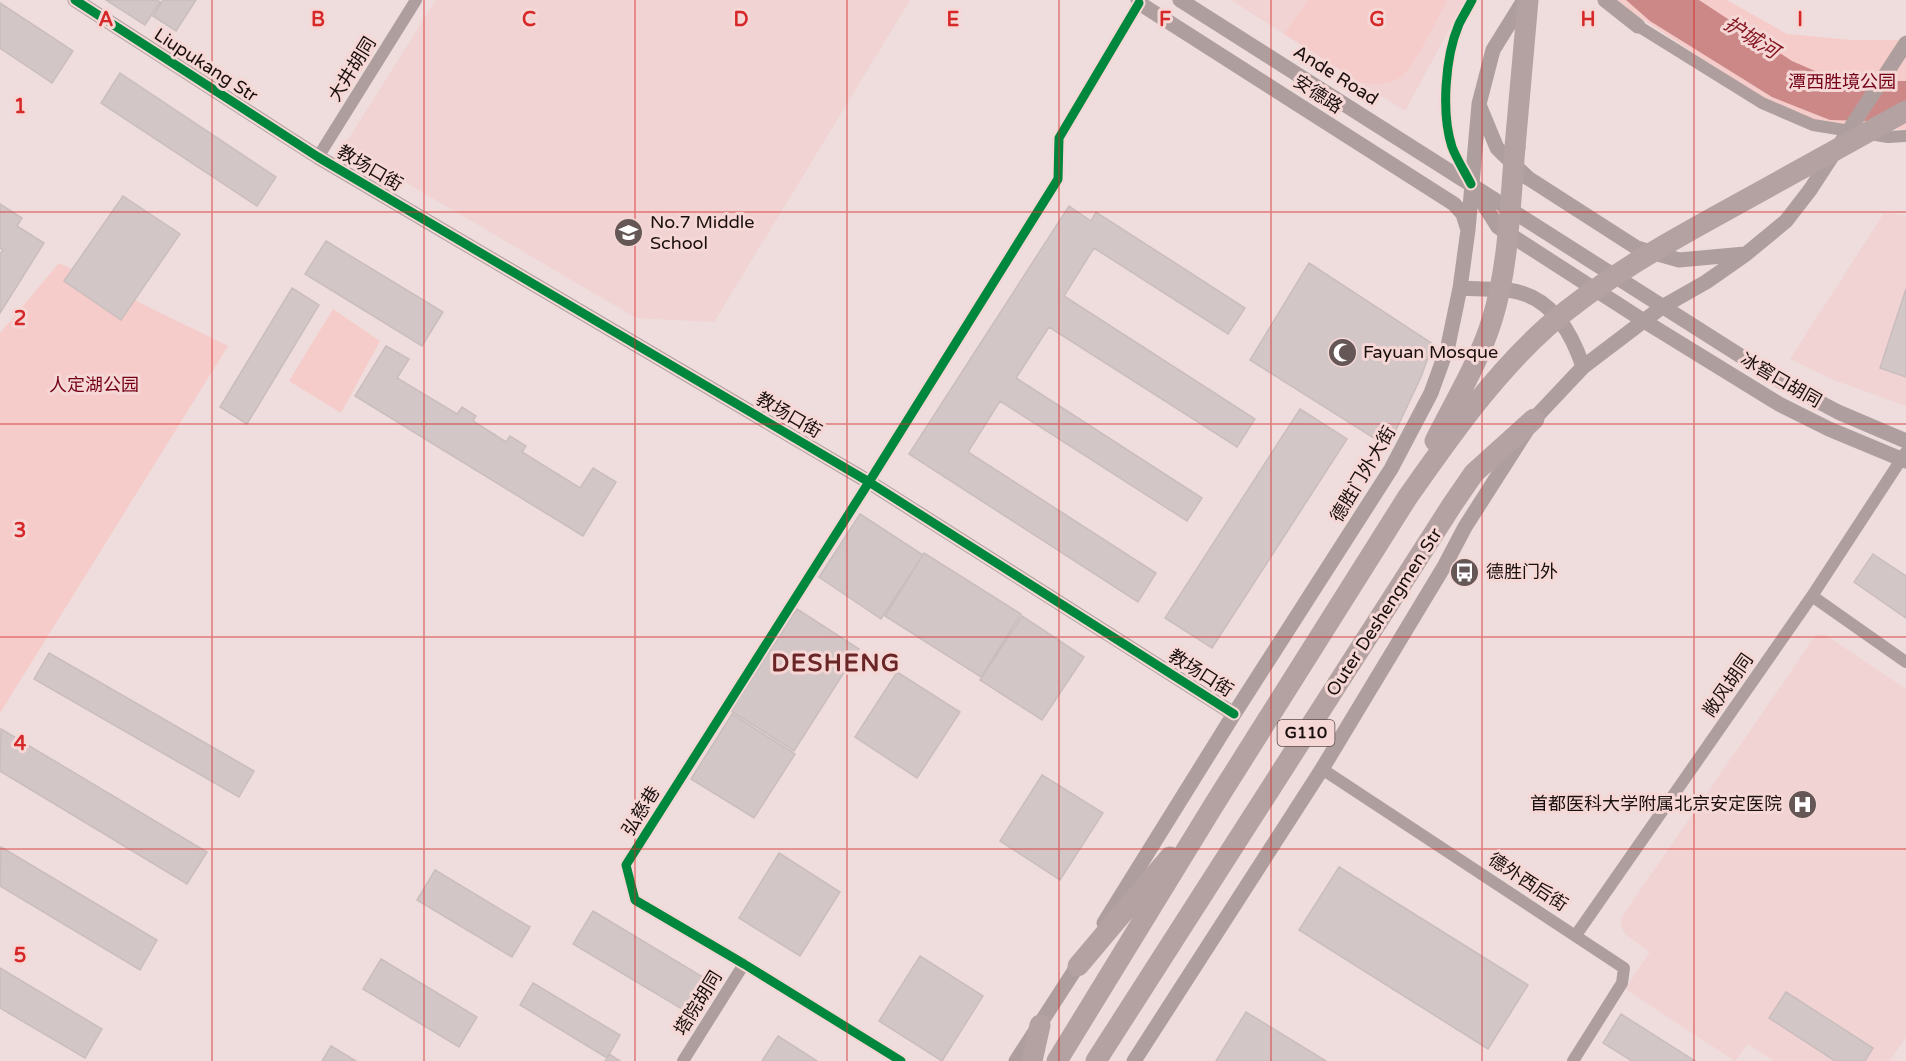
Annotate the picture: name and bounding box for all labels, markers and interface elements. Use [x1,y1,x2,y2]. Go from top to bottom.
text: A [99,8,114,32]
text: B [311,8,325,32]
text: C [522,8,536,32]
text: D [733,8,749,32]
text: E [947,8,960,32]
text: F [1159,8,1171,32]
text: G [1369,8,1385,32]
text: H [1580,8,1596,32]
text: I [1797,8,1803,32]
water label: 护城河 [1719,12,1786,66]
street label: Liupukang Str [150,23,262,107]
street label: 大井胡同 [324,33,380,105]
street label: Ande Road [1290,40,1382,110]
street label: 安德路 [1289,70,1347,118]
park label: 潭西胜境公园 [1788,71,1896,93]
text: 1 [14,95,26,119]
street label: 教场口街 [333,140,407,196]
place label: No.7 Middle School [650,211,755,254]
school or university icon: No.7 Middle School [613,216,645,248]
text: 2 [14,307,26,331]
mosque icon: Fayuan Mosque [1326,336,1358,368]
place label: Fayuan Mosque [1363,341,1498,363]
street label: 冰窖口胡同 [1737,348,1825,412]
park label: 人定湖公园 [49,374,139,396]
street label: 教场口街 [752,387,826,443]
street label: 德胜门外大街 [1326,422,1400,526]
text: 3 [14,519,26,543]
street label: Outer Deshengmen Str [1321,524,1447,700]
bus stop icon: 德胜门外 [1449,556,1481,588]
place label: 德胜门外 [1486,561,1558,583]
street label: 教场口街 [1165,645,1237,701]
district label: DESHENG [771,649,901,678]
street label: 敞风胡同 [1698,649,1758,721]
road number: G110 [1278,720,1334,746]
text: 4 [14,732,27,756]
street label: 弘慈巷 [617,782,665,840]
hospital icon: 首都医科大学附属北京安定医院 [1787,788,1819,820]
place label: 首都医科大学附属北京安定医院 [1530,793,1782,815]
street label: 德外西后街 [1484,848,1572,916]
text: 5 [14,944,26,968]
street label: 塔院胡同 [670,967,726,1039]

